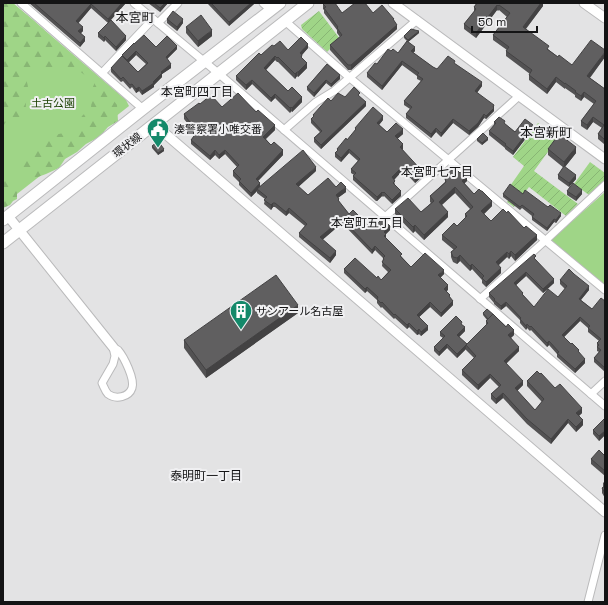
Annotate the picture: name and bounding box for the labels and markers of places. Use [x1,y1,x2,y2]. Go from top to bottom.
public building icon: 湊警察署小唯交番 [145,116,171,149]
place label: 湊警察署小唯交番 [174,122,262,136]
building icon: サンアール名古屋 [228,298,254,331]
place label: サンアール名古屋 [256,304,343,318]

